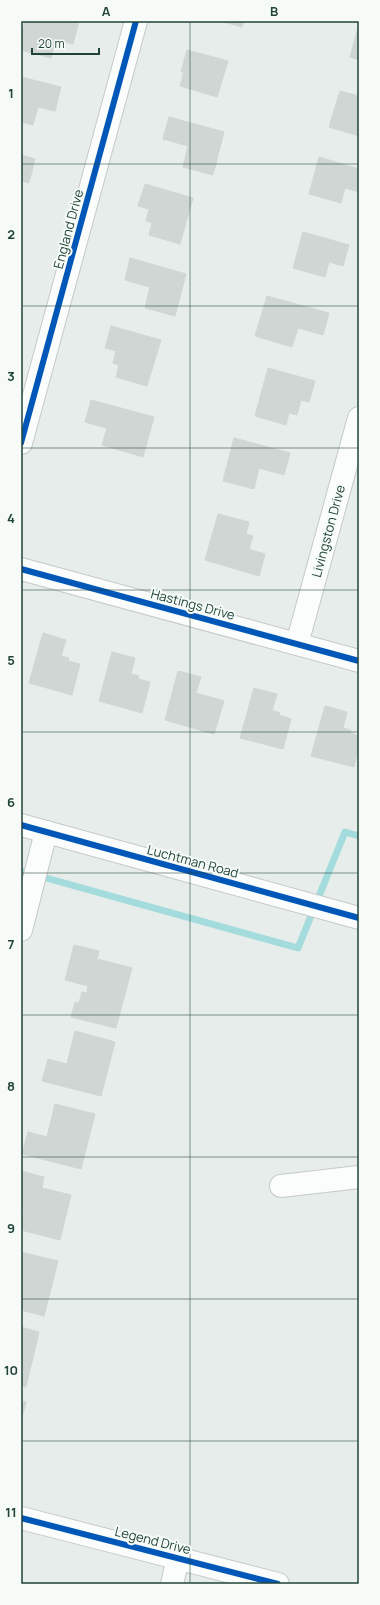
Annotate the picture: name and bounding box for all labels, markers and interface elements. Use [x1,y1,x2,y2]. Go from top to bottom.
text: A [102,2,111,20]
text: B [270,2,278,20]
scale bar [32,30,99,56]
text: 20 m [38,35,65,52]
text: 1 [8,84,14,102]
street label: England Drive [49,187,87,271]
text: 2 [7,225,15,243]
text: 3 [7,367,15,385]
street label: Livingston Drive [307,482,349,579]
text: 4 [7,509,15,527]
street label: Hastings Drive [149,584,237,624]
text: 5 [7,651,15,669]
text: 6 [7,793,15,811]
street label: Luchtman Road [145,840,241,882]
text: 7 [8,935,15,953]
text: 8 [7,1077,15,1095]
text: 9 [7,1219,15,1237]
text: 10 [4,1361,18,1379]
text: 11 [5,1503,17,1521]
street label: Legend Drive [113,1522,193,1558]

